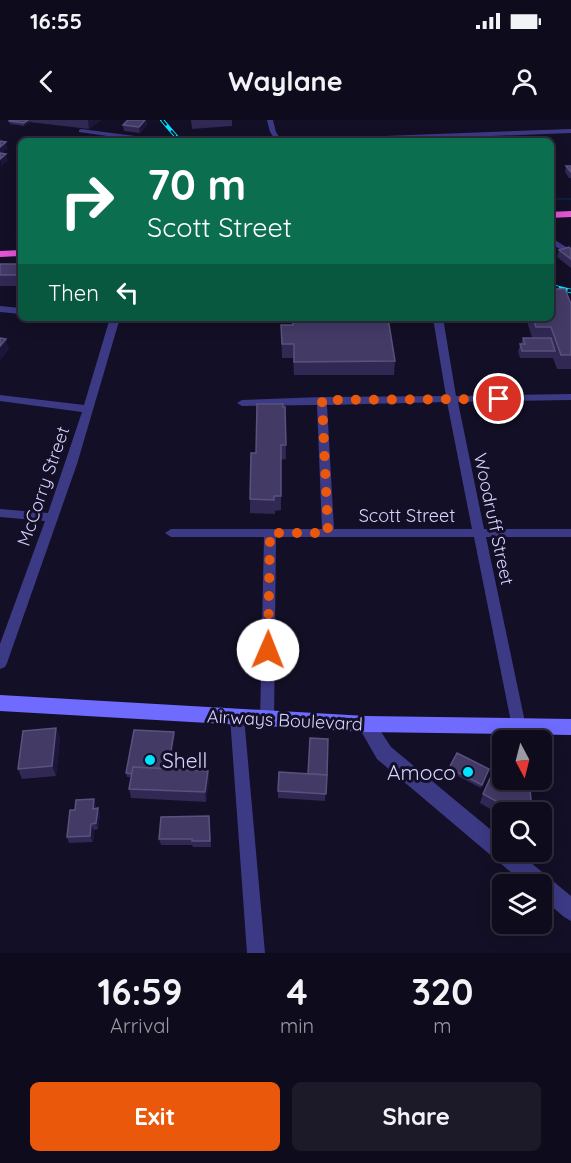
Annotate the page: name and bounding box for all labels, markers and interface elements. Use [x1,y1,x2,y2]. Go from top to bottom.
text: 16:55 [30,7,82,35]
text: Waylane [228,64,343,98]
icon: back [30,65,63,98]
icon: person [508,65,541,98]
text: 70 m [147,158,246,211]
icon: right [48,162,126,240]
text: Scott Street [147,210,292,244]
icon: left [111,276,144,309]
text: Then [48,279,99,307]
pin [473,373,524,424]
icon: arrive [482,382,515,415]
street label: McCorry Street [12,423,74,549]
street label: Woodruff Street [469,451,519,587]
street label: Scott Street [359,504,455,527]
position arrow [236,618,300,682]
street label: Airways Boulevard [207,704,363,736]
north arrow [492,730,552,790]
map controls [492,730,552,934]
place label: Shell [162,747,207,773]
marker: Shell [143,753,157,767]
place label: Amoco [387,759,456,785]
marker: Amoco [461,765,475,779]
button: search [492,802,552,862]
button: layers [492,874,552,934]
text: 16:59 [98,969,182,1014]
text: 4 [286,969,308,1014]
text: 320 [412,969,473,1014]
text: Arrival [110,1013,170,1038]
text: min [280,1013,314,1038]
text: m [433,1013,452,1038]
button: Exit [30,1082,280,1151]
button: Share [292,1082,541,1151]

